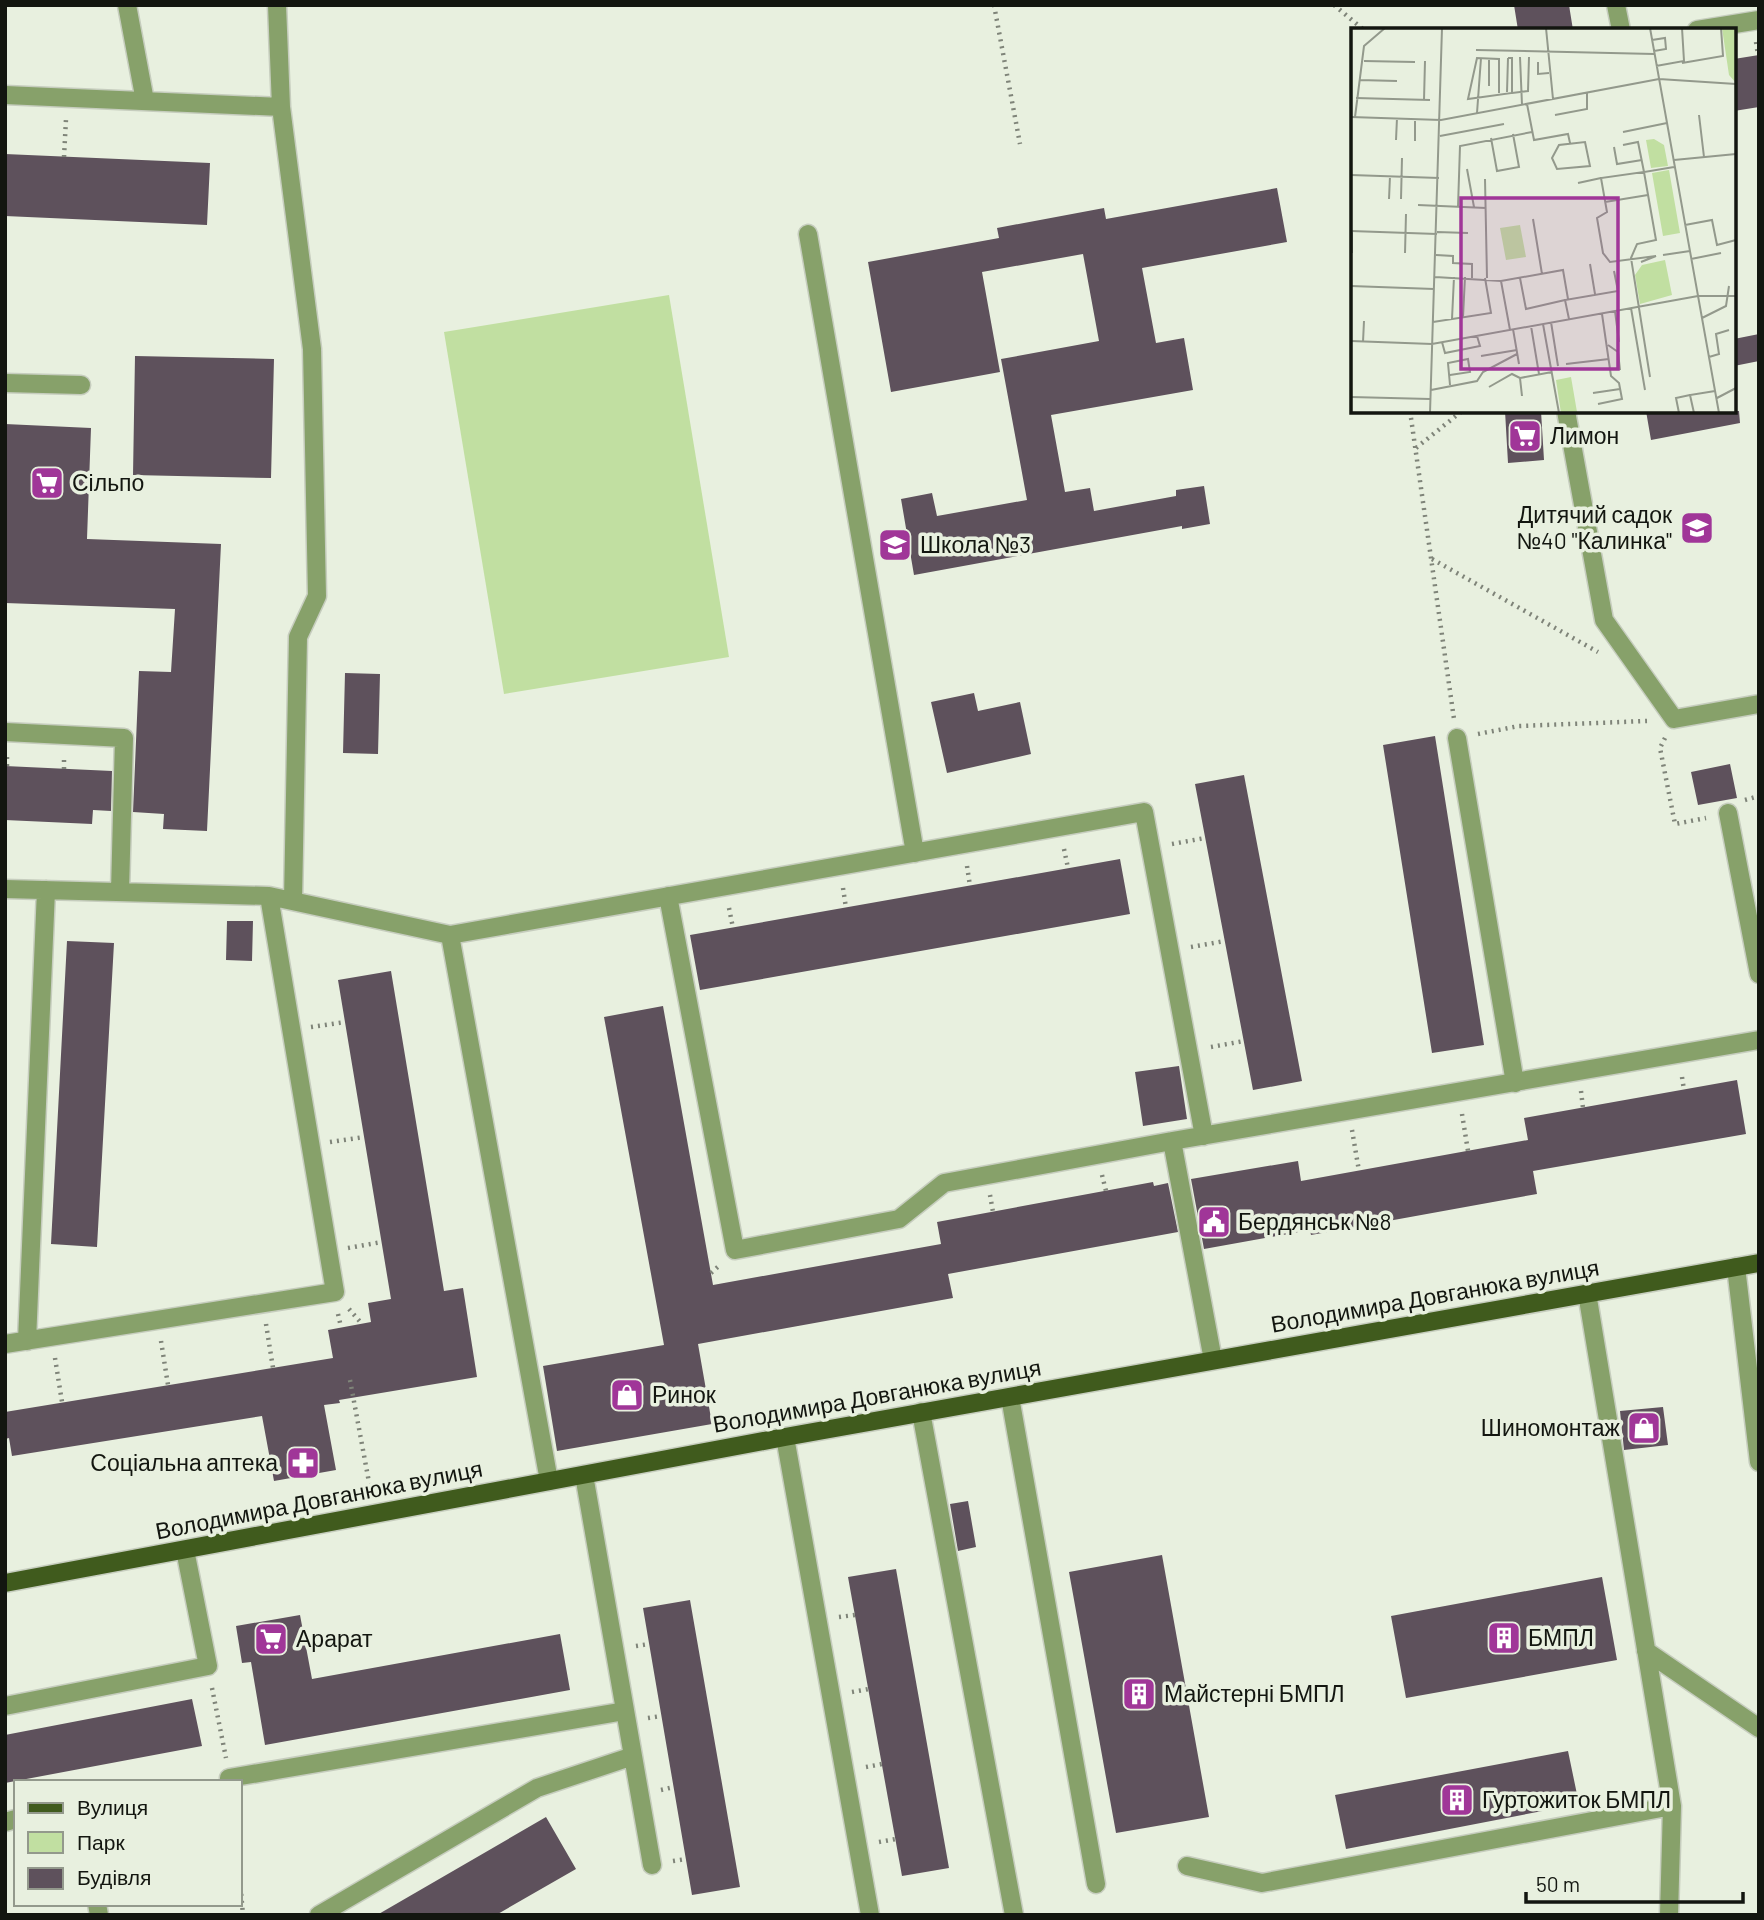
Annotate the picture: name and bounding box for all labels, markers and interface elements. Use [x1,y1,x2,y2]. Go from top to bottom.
inset map [1351,28,1736,413]
supermarket icon: Лимон [1506,417,1544,455]
place label: Лимон [1550,421,1619,449]
supermarket icon: Сільпо [28,464,66,502]
place label: Сільпо [72,468,144,496]
place label: Дитячий садок №40 "Калинка" [1516,500,1673,554]
school or university icon: Дитячий садок №40 "Калинка" [1678,509,1716,547]
school or university icon: Школа №3 [876,526,914,564]
place label: Школа №3 [920,530,1031,558]
public building icon: Бердянськ №8 [1195,1203,1233,1241]
place label: Бердянськ №8 [1238,1207,1392,1235]
street label: Володимира Довганюка вулиця [1269,1252,1601,1338]
street label: Володимира Довганюка вулиця [711,1352,1043,1438]
shop icon: Ринок [608,1376,646,1414]
place label: Ринок [652,1380,717,1408]
shop icon: Шиномонтаж [1625,1409,1663,1447]
place label: Шиномонтаж [1481,1413,1621,1441]
pharmacy icon: Соціальна аптека [284,1444,322,1482]
place label: Соціальна аптека [90,1448,278,1476]
street label: Володимира Довганюка вулиця [153,1454,485,1545]
building icon: БМПЛ [1485,1619,1523,1657]
supermarket icon: Арарат [252,1620,290,1658]
place label: БМПЛ [1528,1623,1594,1651]
place label: Арарат [296,1624,373,1652]
building icon: Майстерні БМПЛ [1120,1675,1158,1713]
place label: Майстерні БМПЛ [1164,1679,1345,1707]
legend [14,1780,242,1906]
building icon: Гуртожиток БМПЛ [1438,1781,1476,1819]
place label: Гуртожиток БМПЛ [1482,1785,1671,1813]
text: Вулиця [77,1794,148,1819]
text: Парк [77,1829,125,1854]
scale bar [1526,1860,1743,1904]
text: Будівля [77,1864,151,1889]
text: 50 m [1536,1871,1580,1896]

